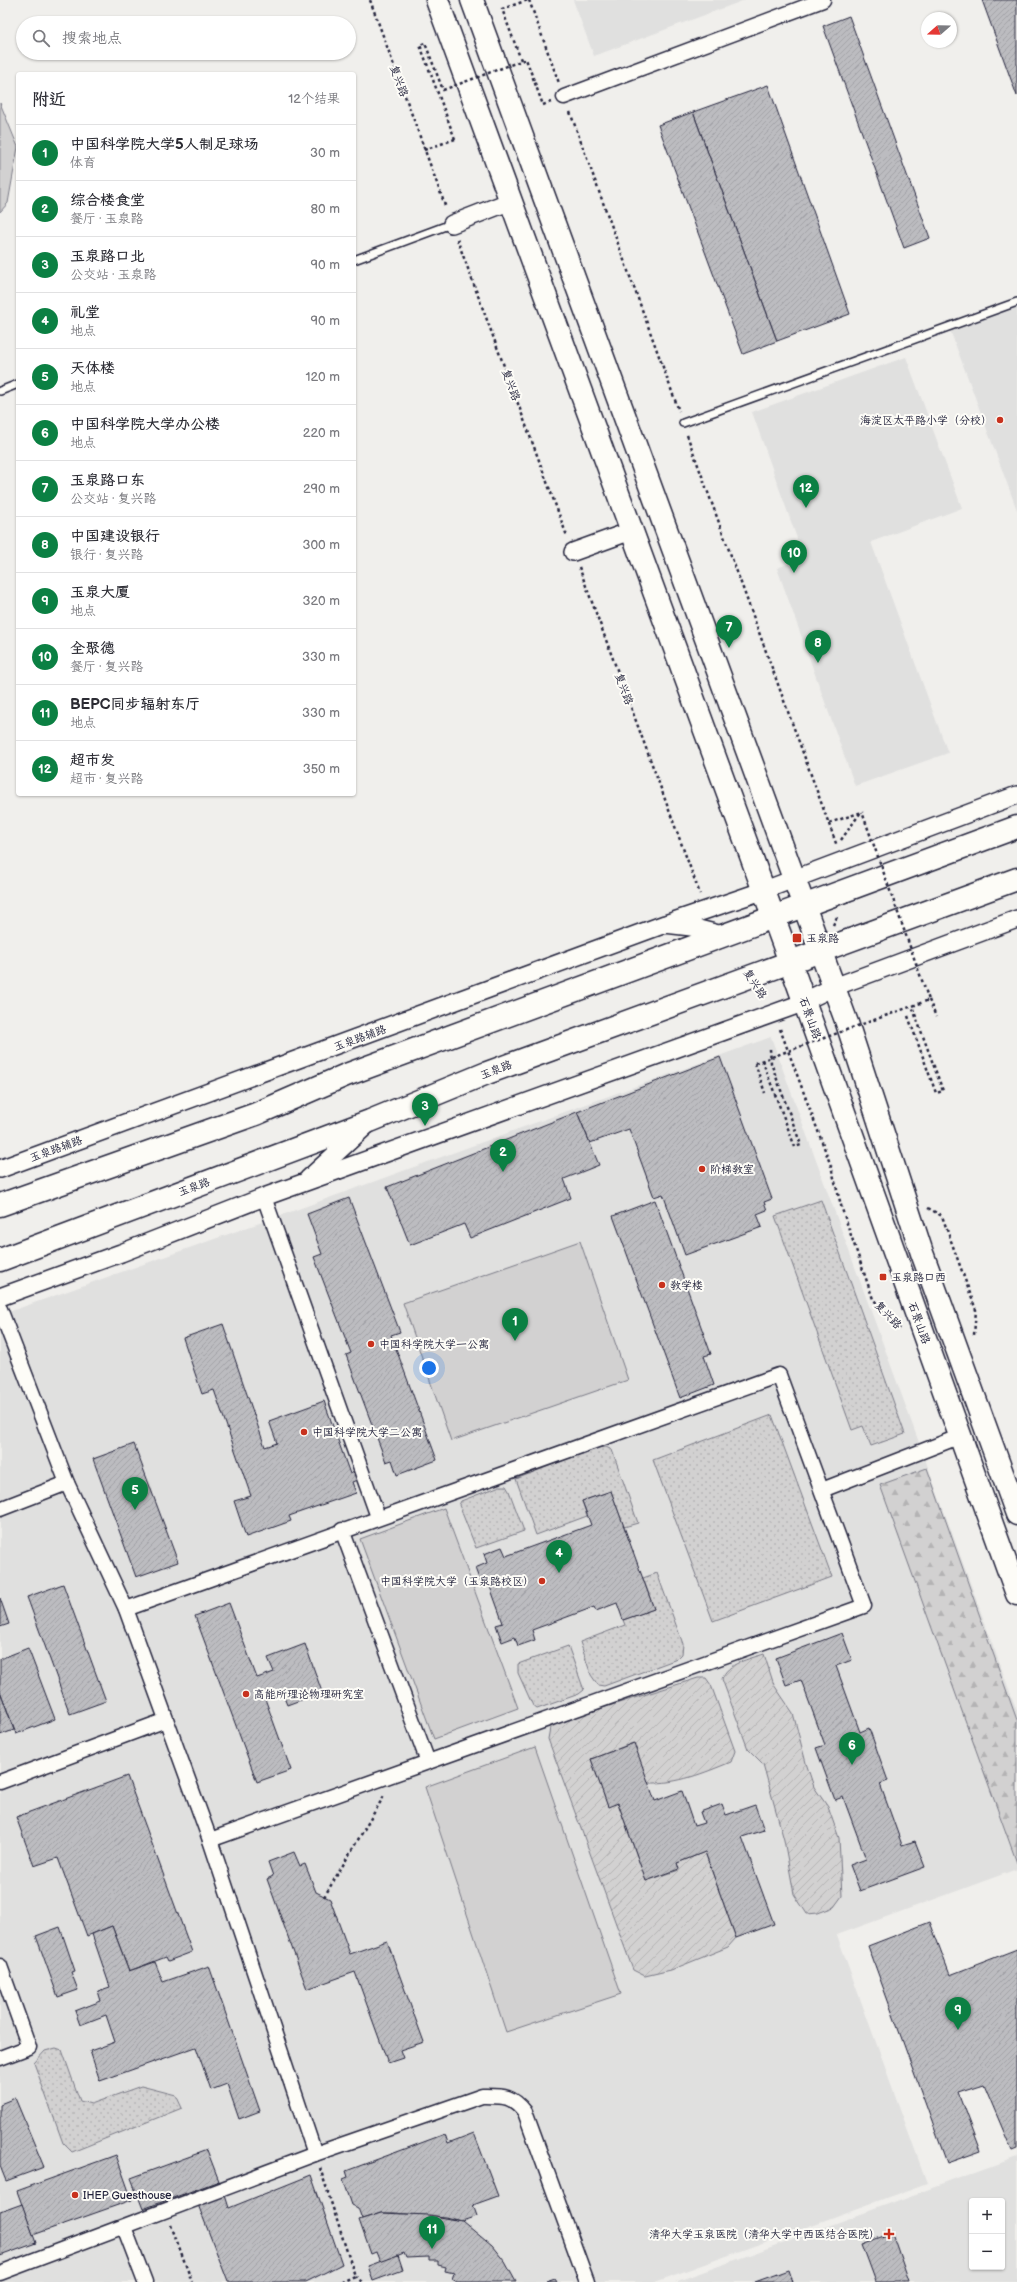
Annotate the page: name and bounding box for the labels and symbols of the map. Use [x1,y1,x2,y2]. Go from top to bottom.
north arrow [921,12,957,48]
street label: 复兴路 [387,63,411,99]
street label: 复兴路 [499,367,523,403]
place label: 海淀区太平路小学（分校） [860,414,992,427]
marker: 海淀区太平路小学（分校） [995,415,1005,425]
pin: 12 [793,475,819,508]
pin: 10 [781,540,807,573]
pin: 7 [716,615,742,648]
pin: 8 [805,630,831,663]
street label: 复兴路 [612,671,636,707]
marker: 玉泉路 [791,932,803,944]
place label: 玉泉路 [806,932,839,945]
street label: 复兴路 [741,967,769,1001]
street label: 石景山路 [796,995,824,1041]
street label: 玉泉路辅路 [332,1022,388,1054]
street label: 玉泉路 [478,1058,514,1082]
pin: 3 [412,1093,438,1126]
street label: 玉泉路辅路 [28,1133,84,1165]
pin: 2 [490,1139,516,1172]
place label: 阶梯教室 [710,1163,754,1176]
marker: 阶梯教室 [697,1164,707,1174]
street label: 玉泉路 [176,1175,212,1199]
place label: 玉泉路口西 [891,1271,946,1284]
marker: 玉泉路口西 [878,1272,888,1282]
place label: 教学楼 [670,1279,703,1292]
marker: 教学楼 [657,1280,667,1290]
street label: 复兴路 [872,1299,904,1331]
street label: 石景山路 [905,1300,933,1346]
pin: 1 [502,1308,528,1341]
place label: 中国科学院大学一公寓 [379,1338,489,1351]
marker: 中国科学院大学一公寓 [366,1339,376,1349]
your location [419,1358,439,1378]
place label: 中国科学院大学二公寓 [312,1426,422,1439]
marker: 中国科学院大学二公寓 [299,1427,309,1437]
pin: 5 [122,1477,148,1510]
pin: 4 [546,1540,572,1573]
place label: 中国科学院大学（玉泉路校区） [380,1575,534,1588]
marker: 中国科学院大学（玉泉路校区） [537,1576,547,1586]
place label: 高能所理论物理研究室 [254,1688,364,1701]
marker: 高能所理论物理研究室 [241,1689,251,1699]
pin: 6 [839,1732,865,1765]
pin: 9 [945,1997,971,2030]
place label: IHEP Guesthouse [83,2189,172,2202]
marker: IHEP Guesthouse [70,2190,80,2200]
pin: 11 [419,2216,445,2249]
place label: 清华大学玉泉医院（清华大学中西医结合医院） [649,2228,880,2241]
marker: 清华大学玉泉医院（清华大学中西医结合医院） [883,2228,895,2240]

